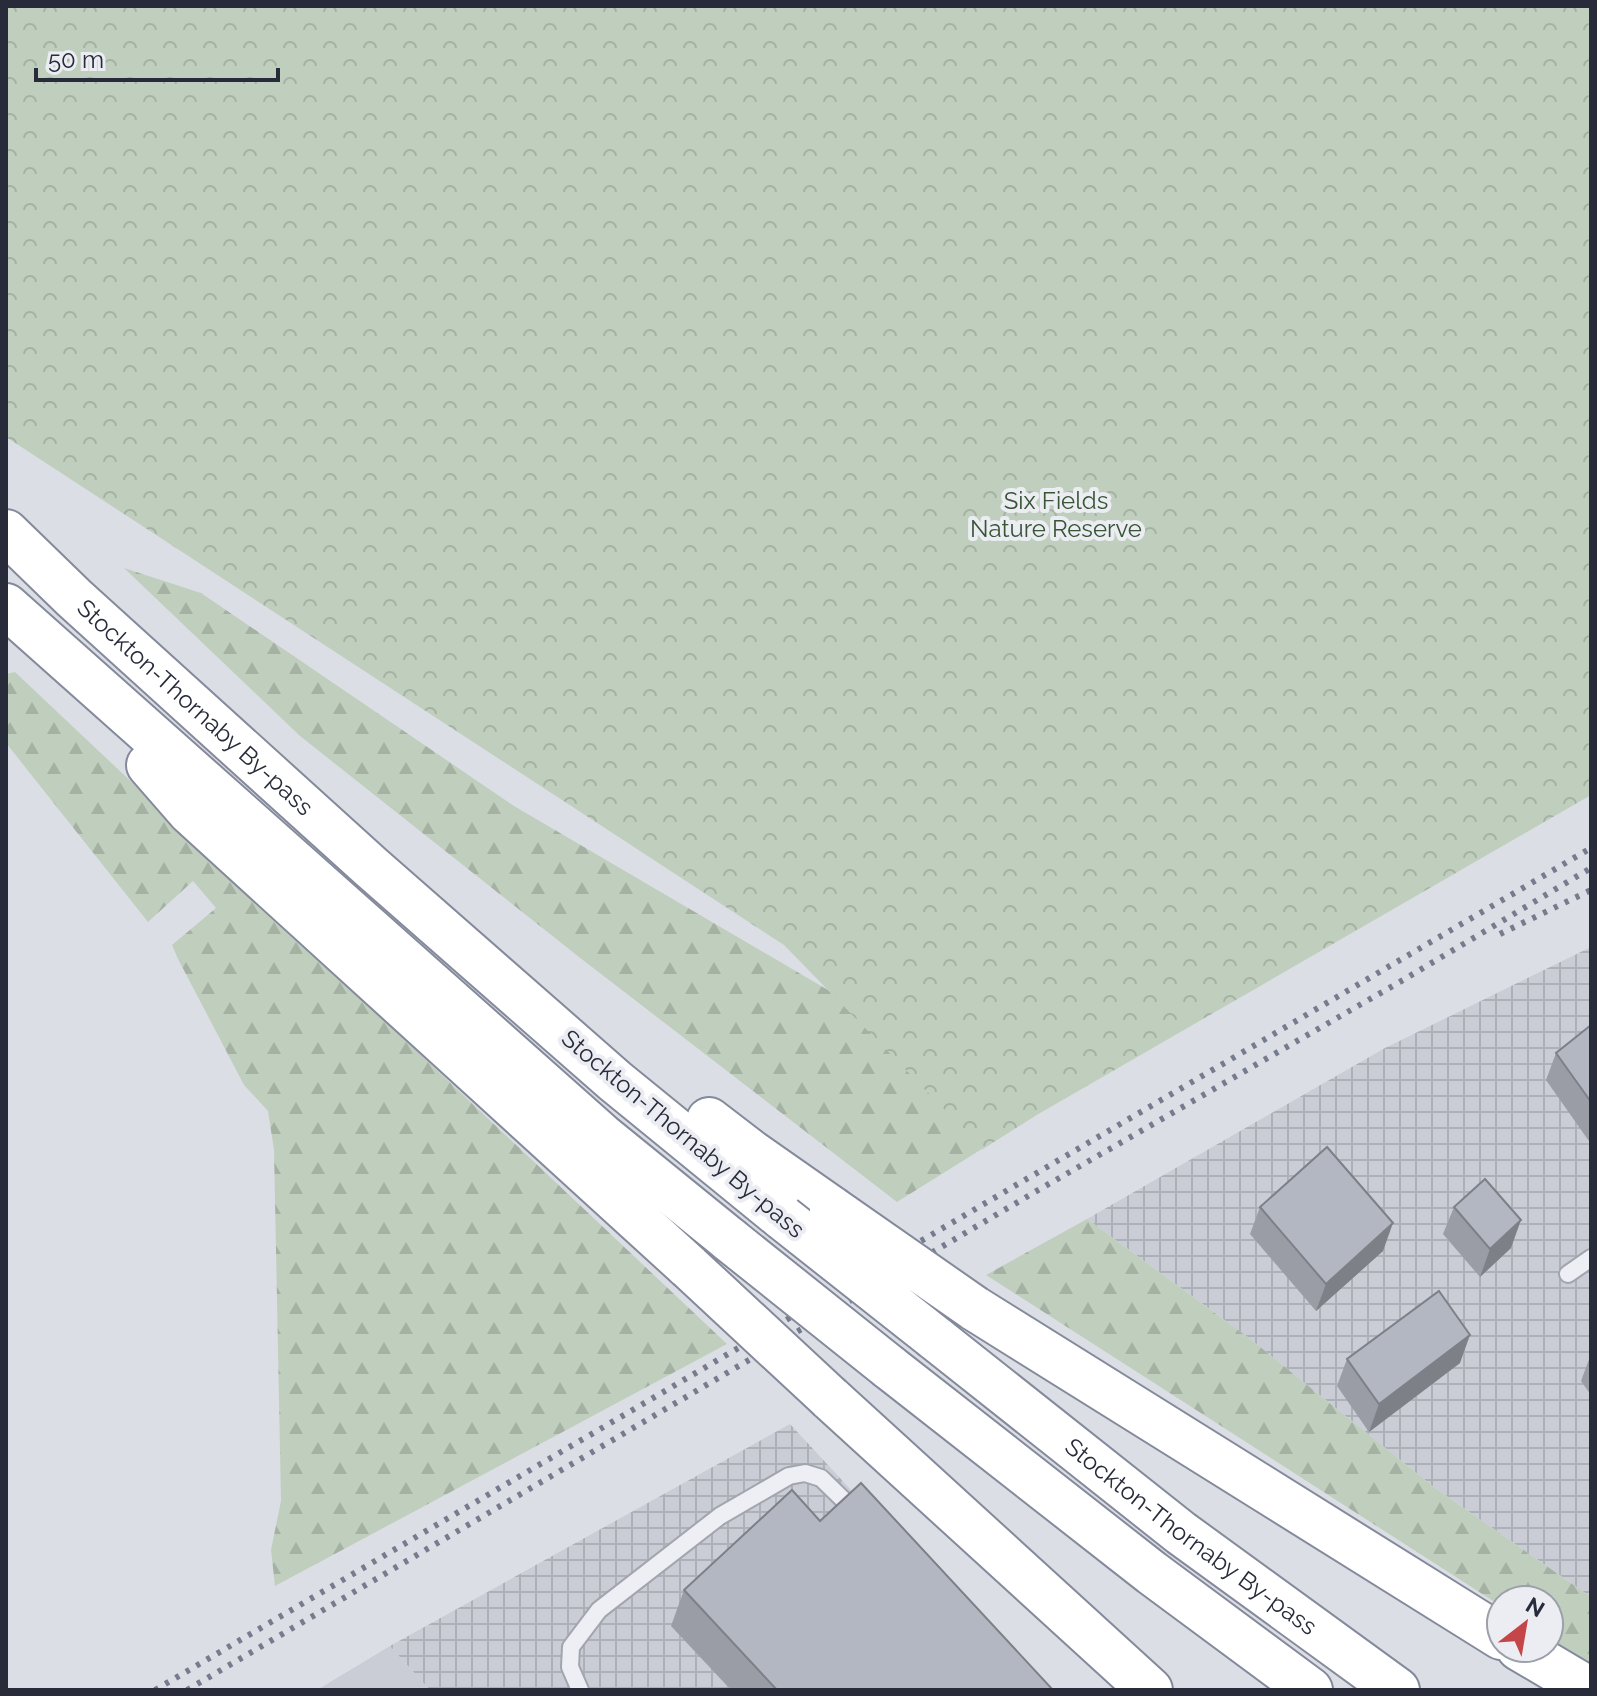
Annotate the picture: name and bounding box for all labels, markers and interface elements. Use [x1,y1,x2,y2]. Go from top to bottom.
scale bar [36,32,278,82]
text: 50 m [48,45,104,74]
park label: Six Fields Nature Reserve [970,486,1142,543]
street label: Stockton-Thornaby By-pass [71,593,319,821]
street label: Stockton-Thornaby By-pass [556,1023,811,1244]
street label: Stockton-Thornaby By-pass [1059,1432,1323,1641]
north arrow [1485,1584,1565,1664]
text: N [1521,1591,1549,1622]

